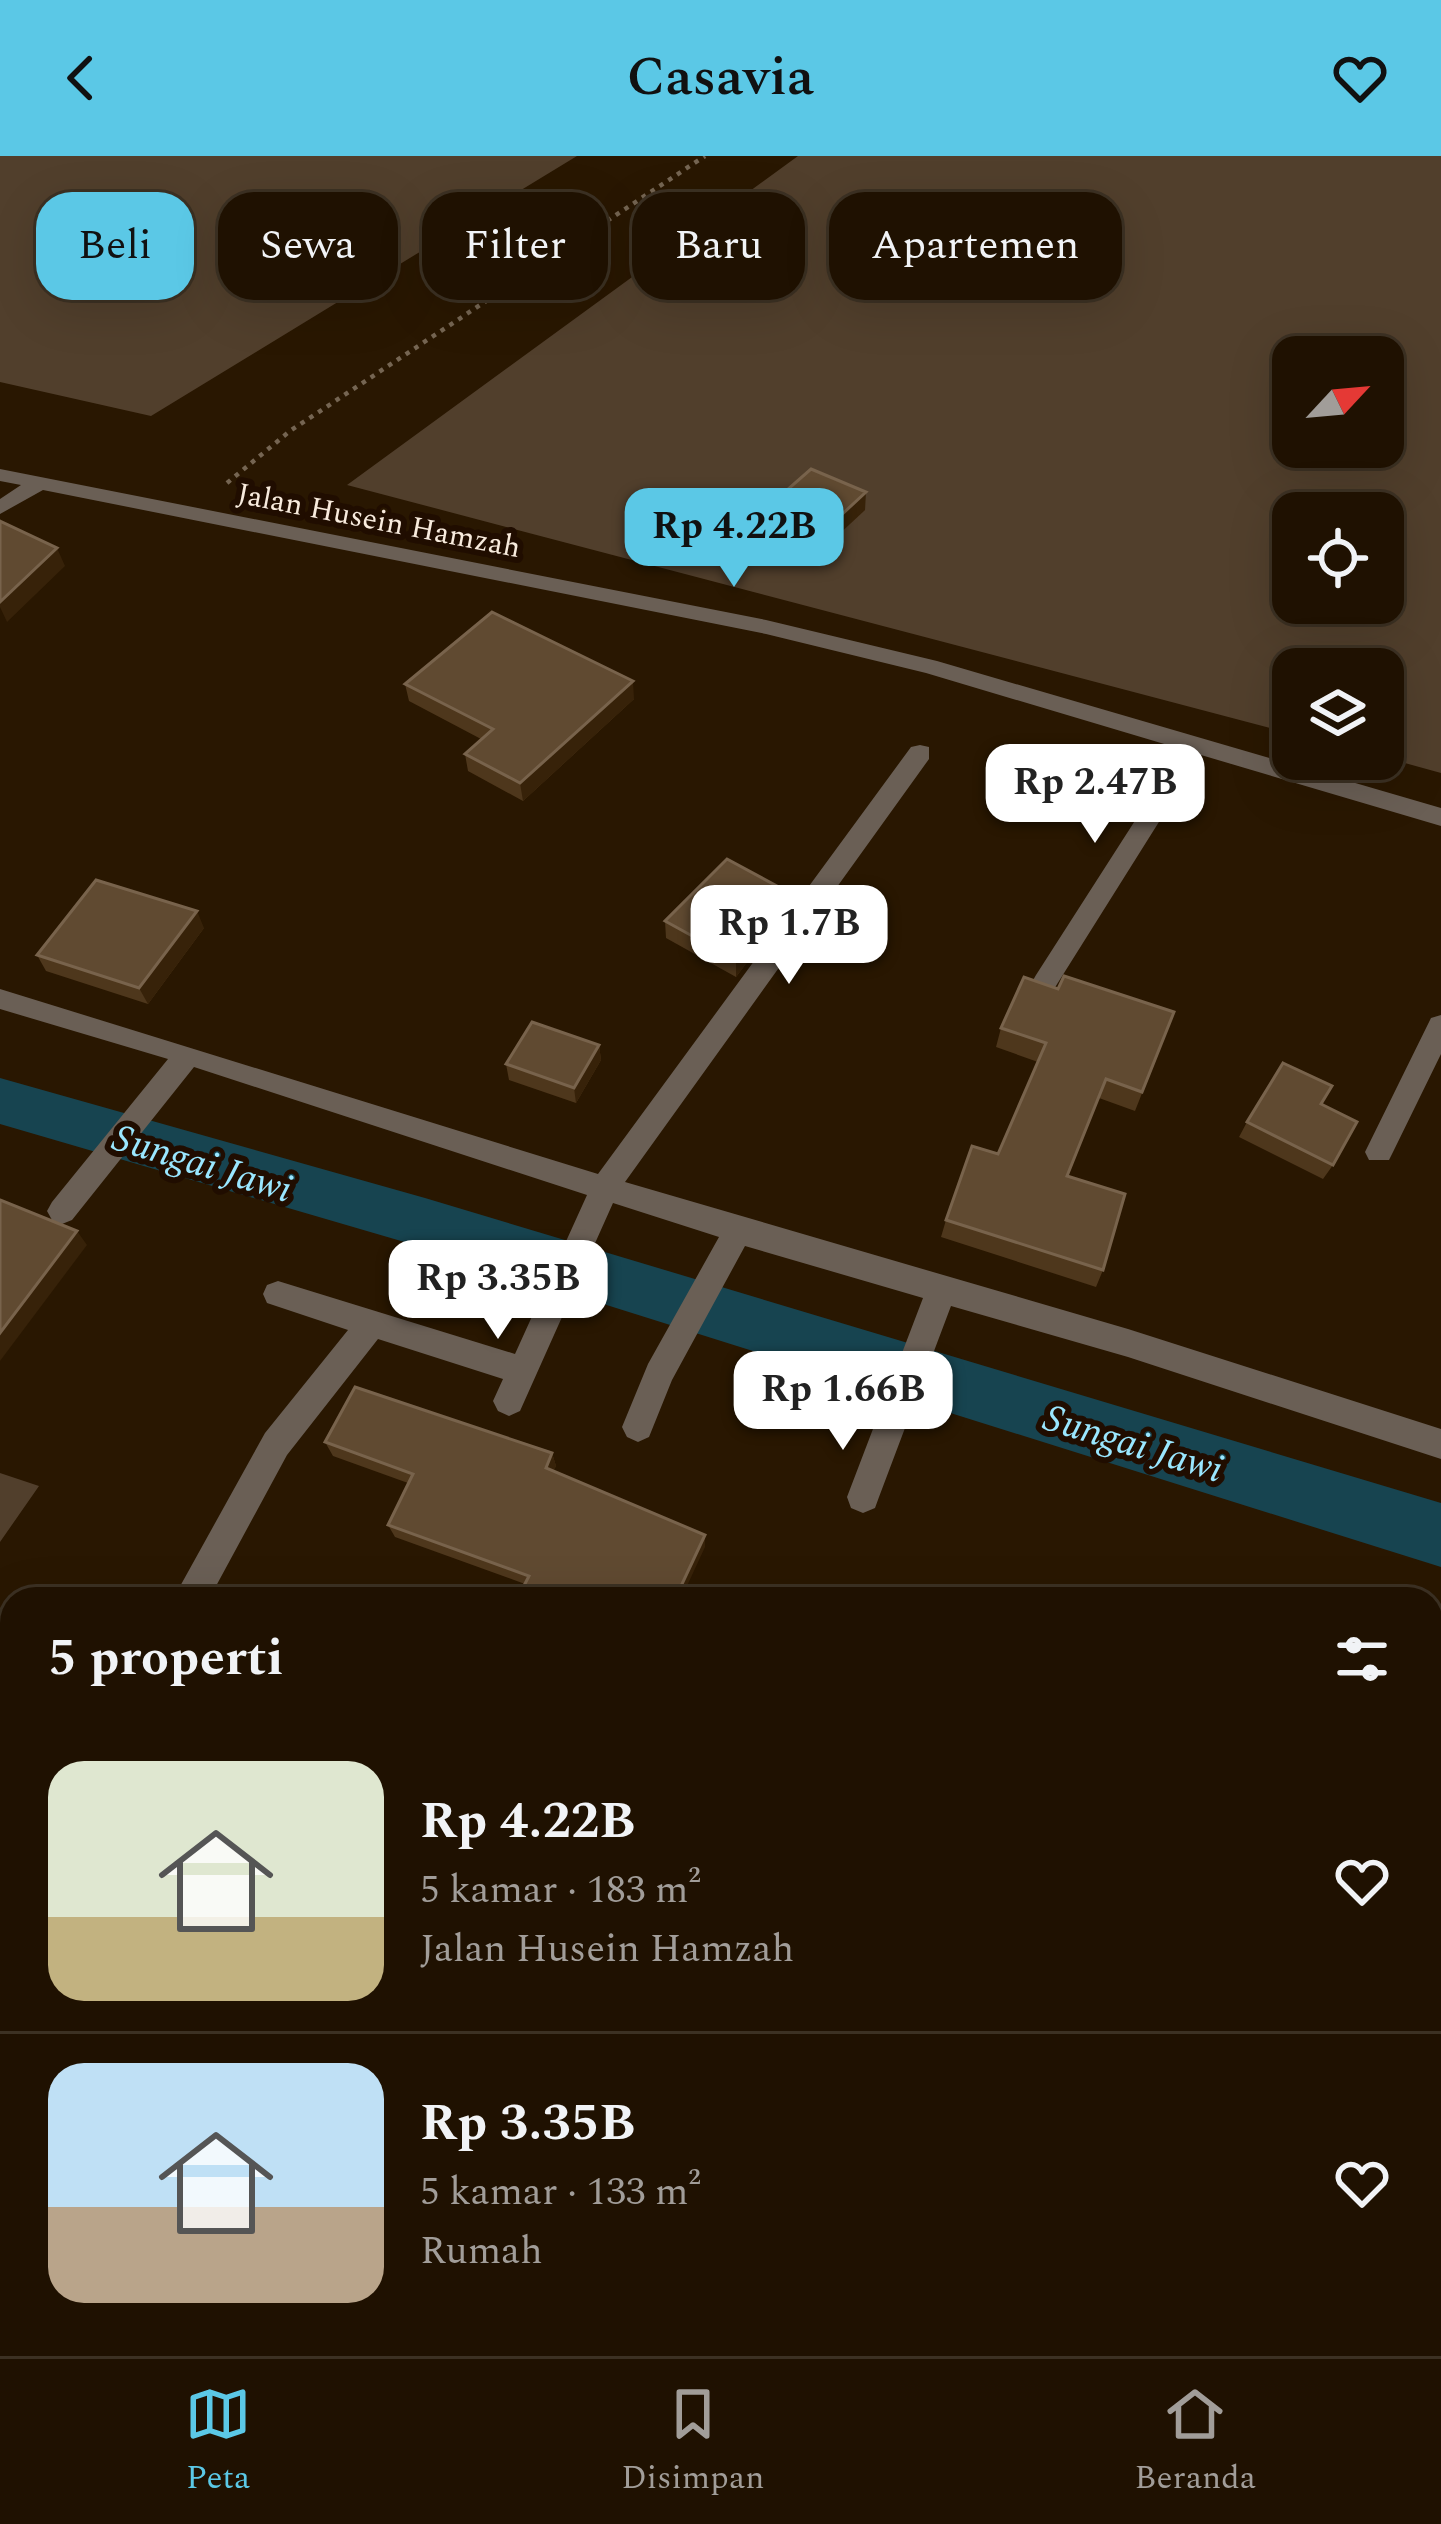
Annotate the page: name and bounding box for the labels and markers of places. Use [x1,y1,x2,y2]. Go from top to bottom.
pin: Rp 4.22B [610,488,858,590]
pin: Rp 2.47B [971,744,1219,846]
pin: Rp 1.7B [678,885,900,987]
pin: Rp 3.35B [374,1240,622,1342]
pin: Rp 1.66B [719,1351,967,1453]

